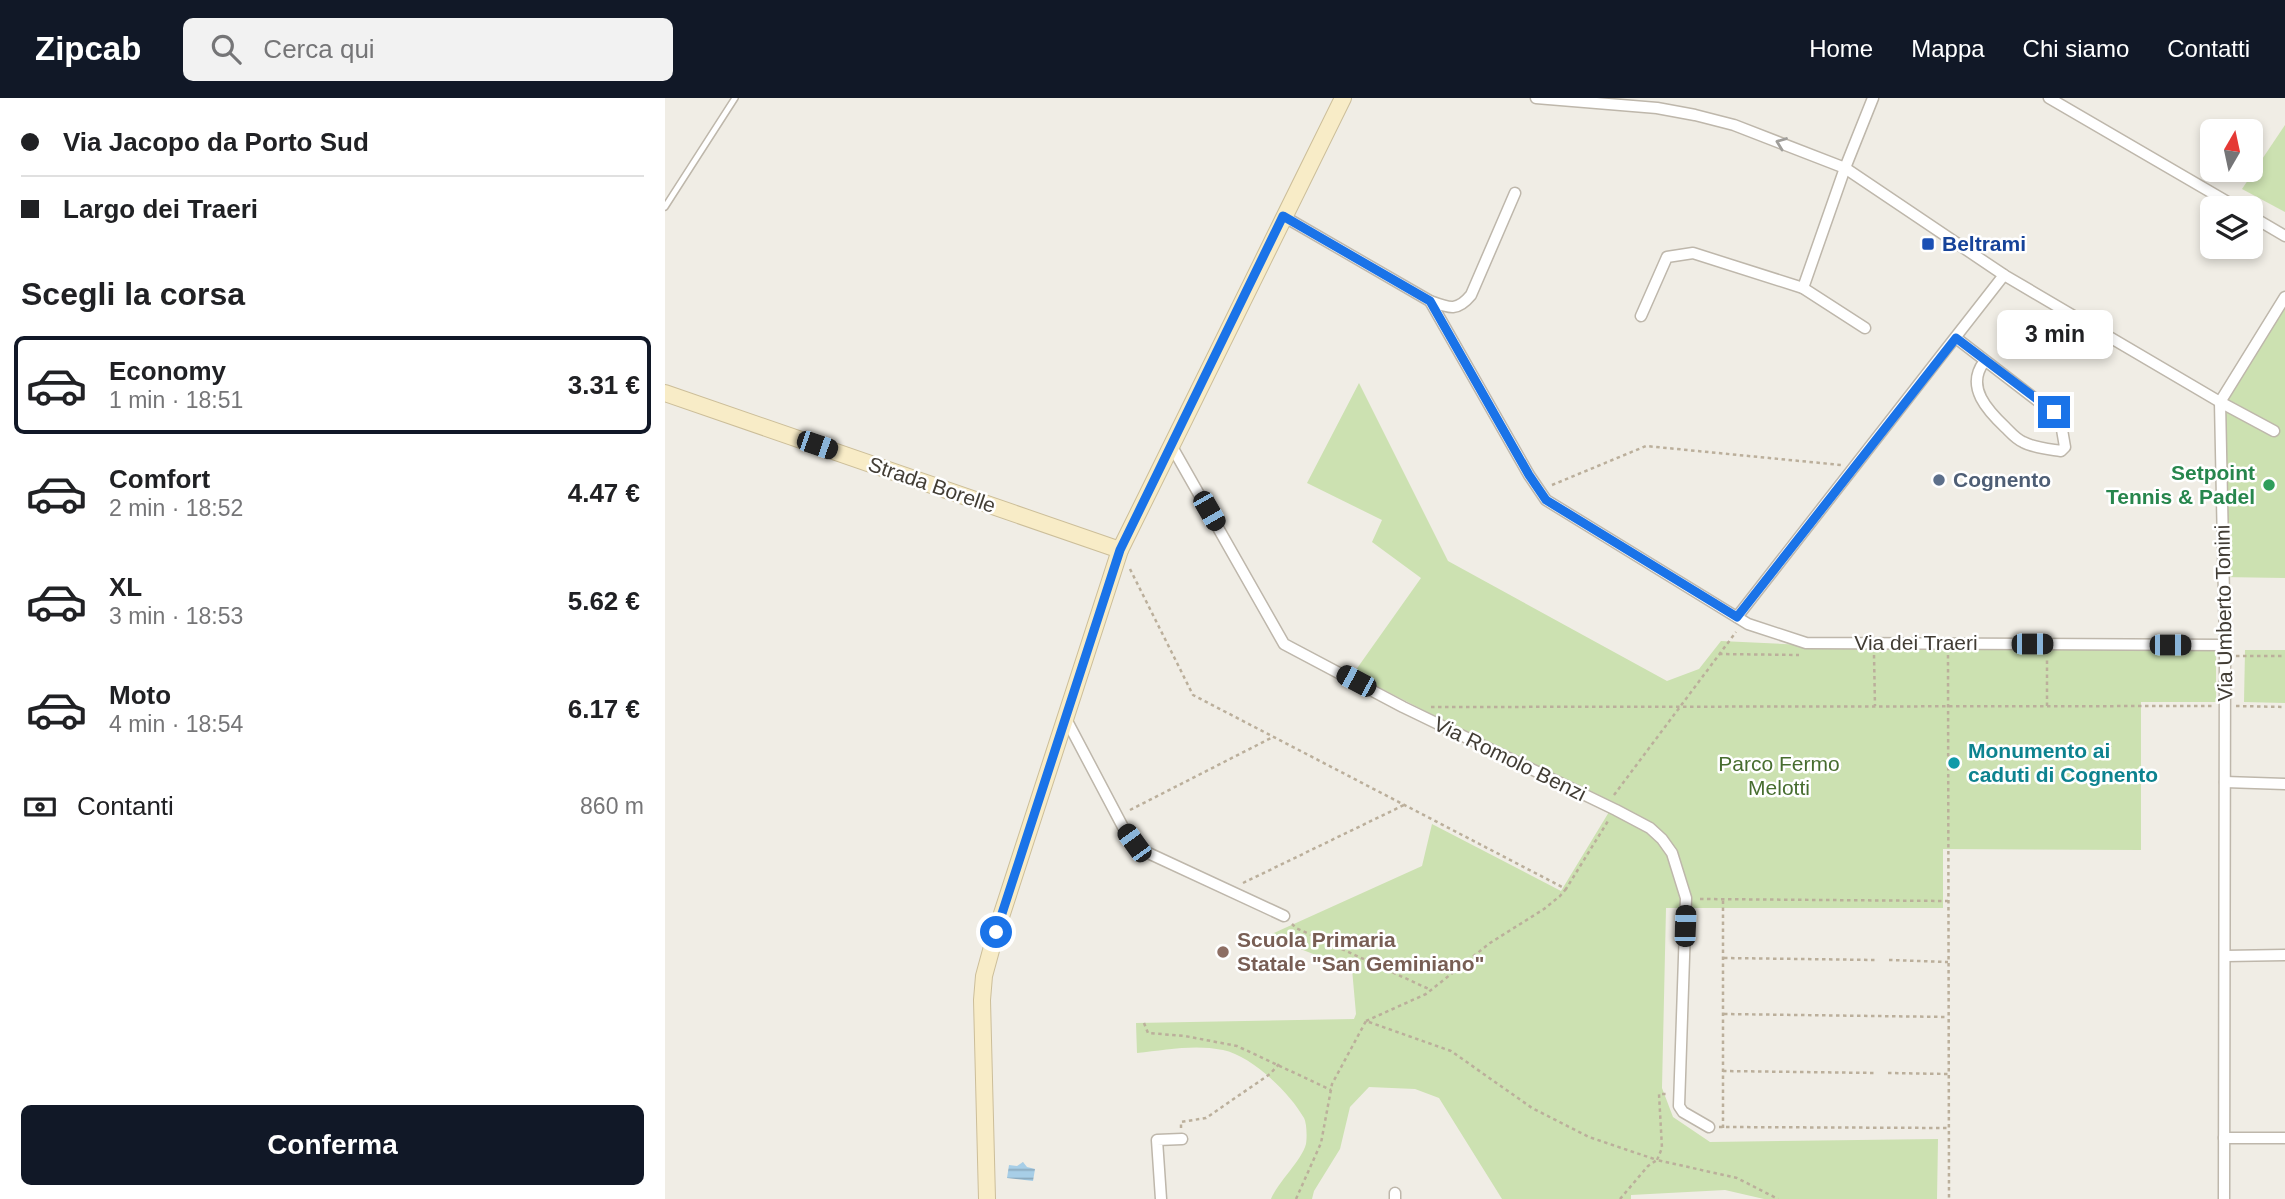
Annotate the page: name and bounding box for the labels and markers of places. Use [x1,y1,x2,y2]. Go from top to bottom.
place label: Beltrami [1942,232,2026,255]
marker: Beltrami [1920,236,1936,252]
place label: Setpoint Tennis & Padel [2106,461,2255,508]
place label: Cognento [1953,468,2051,491]
marker: Cognento [1931,472,1947,488]
marker: Setpoint Tennis & Padel [2261,477,2277,493]
place label: Monumento ai caduti di Cognento [1968,739,2158,786]
marker: Monumento ai caduti di Cognento [1946,755,1962,771]
place label: Scuola Primaria Statale "San Geminiano" [1237,928,1484,975]
marker: Scuola Primaria Statale "San Geminiano" [1215,944,1231,960]

